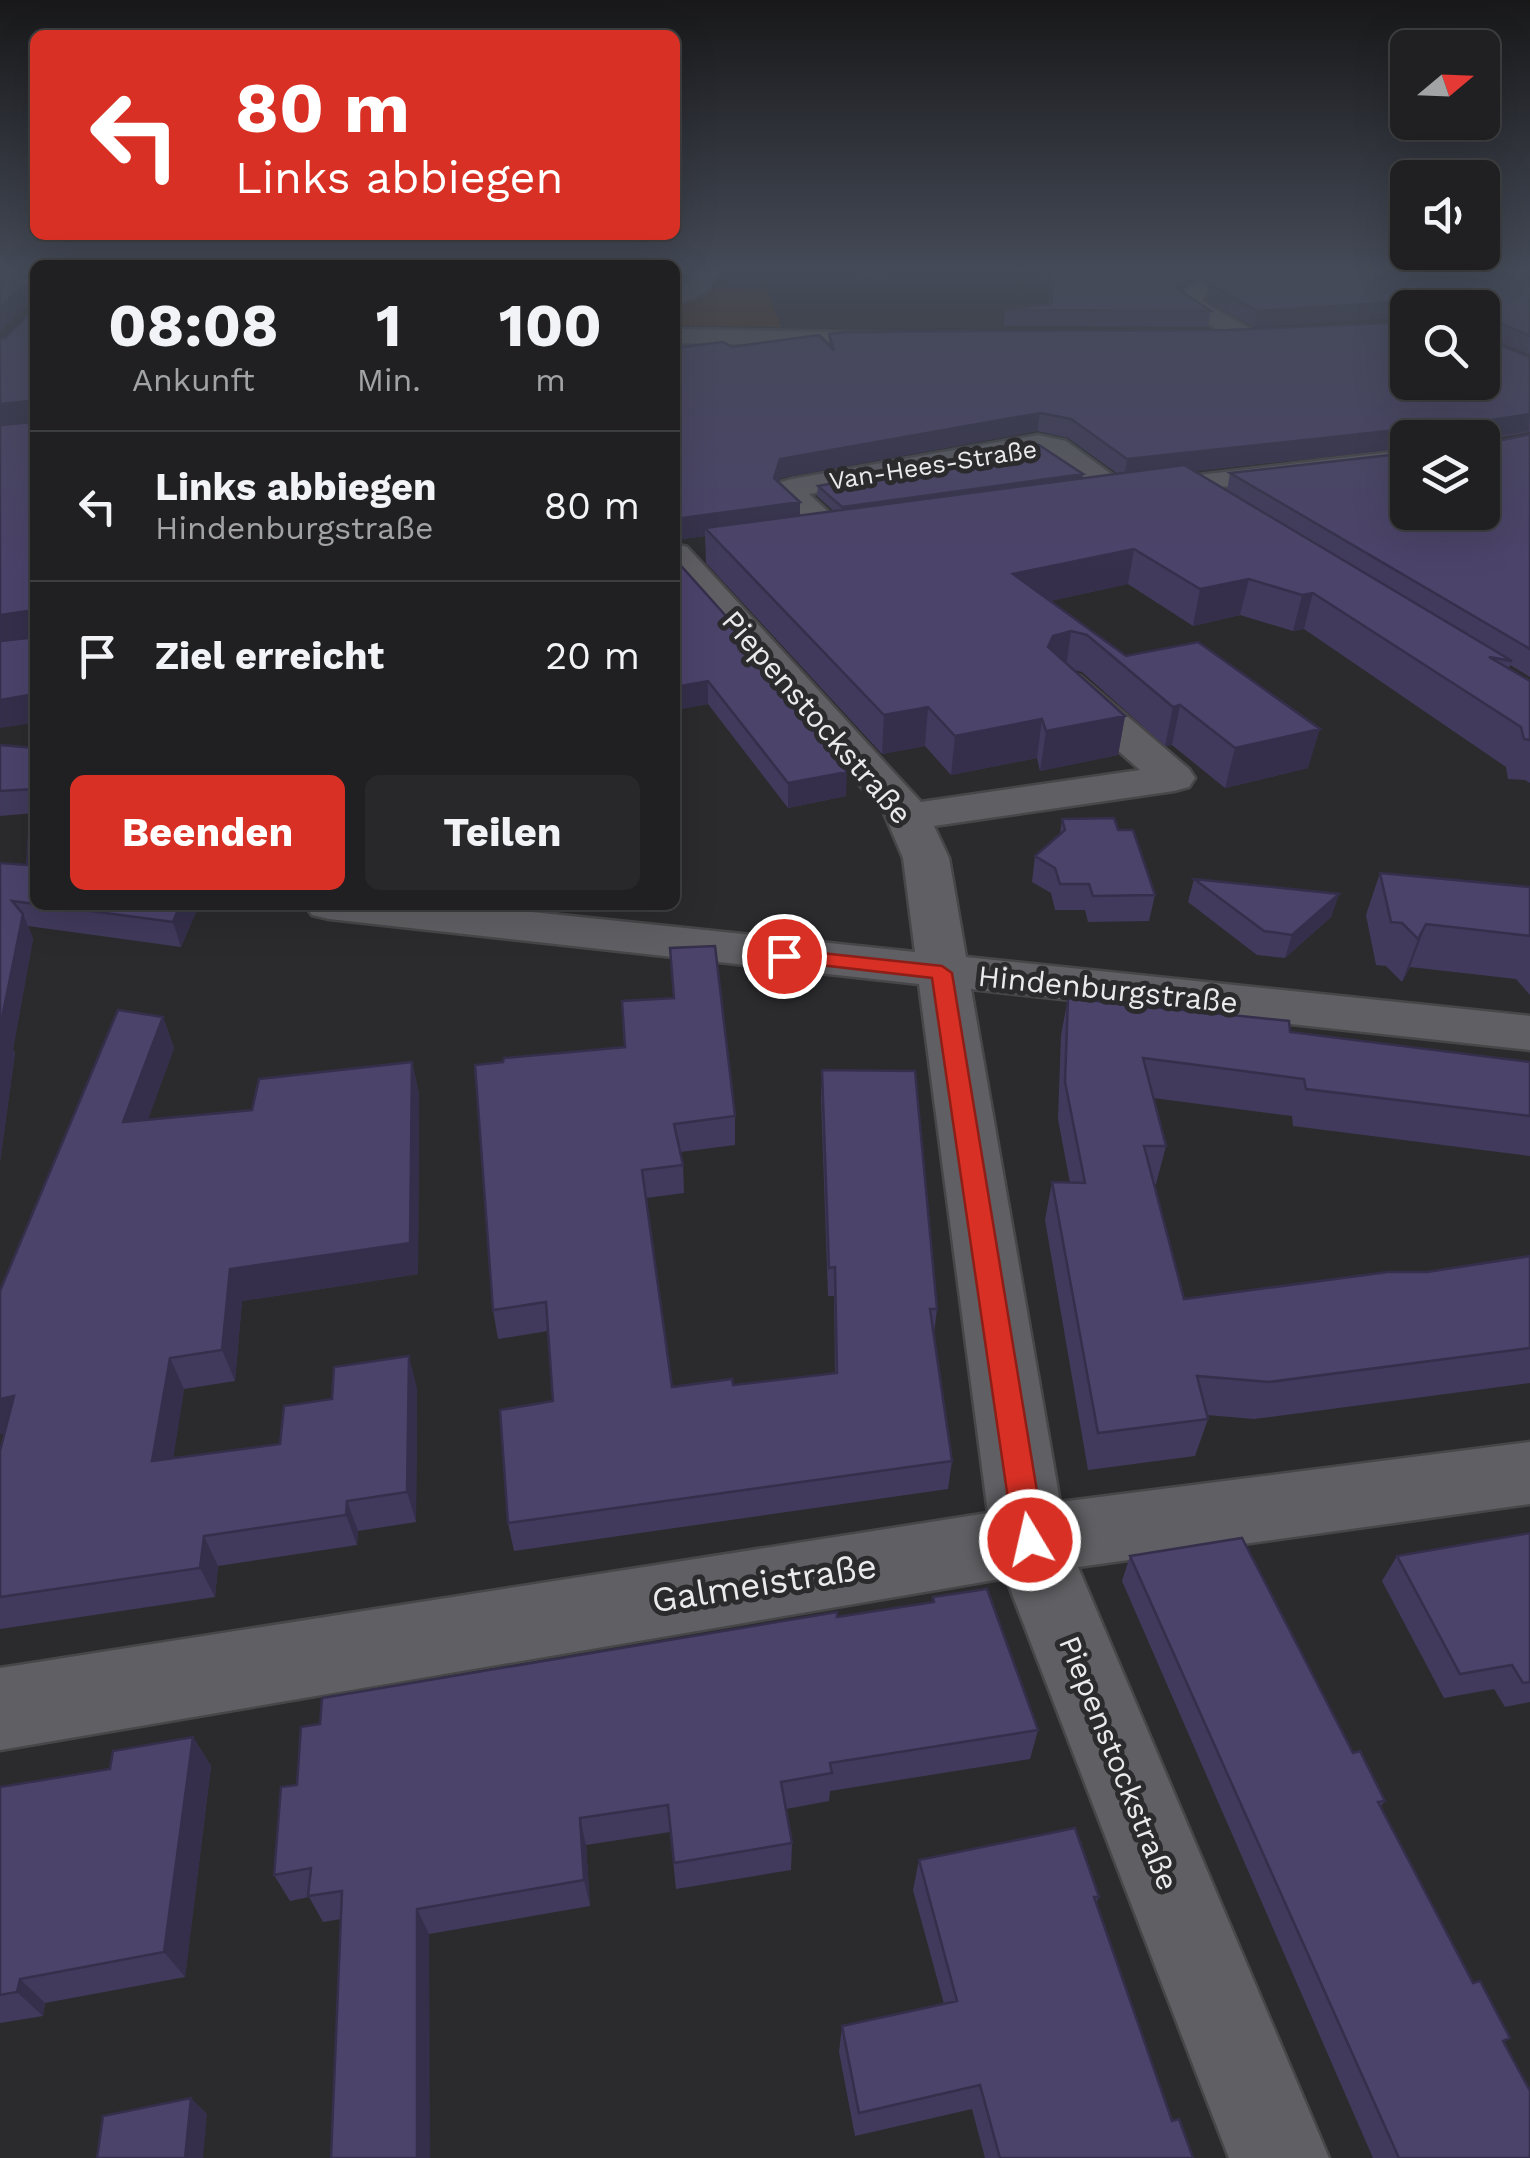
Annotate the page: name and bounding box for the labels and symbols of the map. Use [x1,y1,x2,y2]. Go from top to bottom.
north arrow [1390,30,1500,140]
street label: Van-Hees-Straße [827,434,1039,496]
street label: Piepenstockstraße [715,603,919,831]
pin [742,914,827,999]
street label: Hindenburgstraße [976,958,1240,1020]
position arrow [978,1488,1082,1592]
street label: Galmeistraße [648,1544,880,1622]
street label: Piepenstockstraße [1052,1631,1186,1895]

